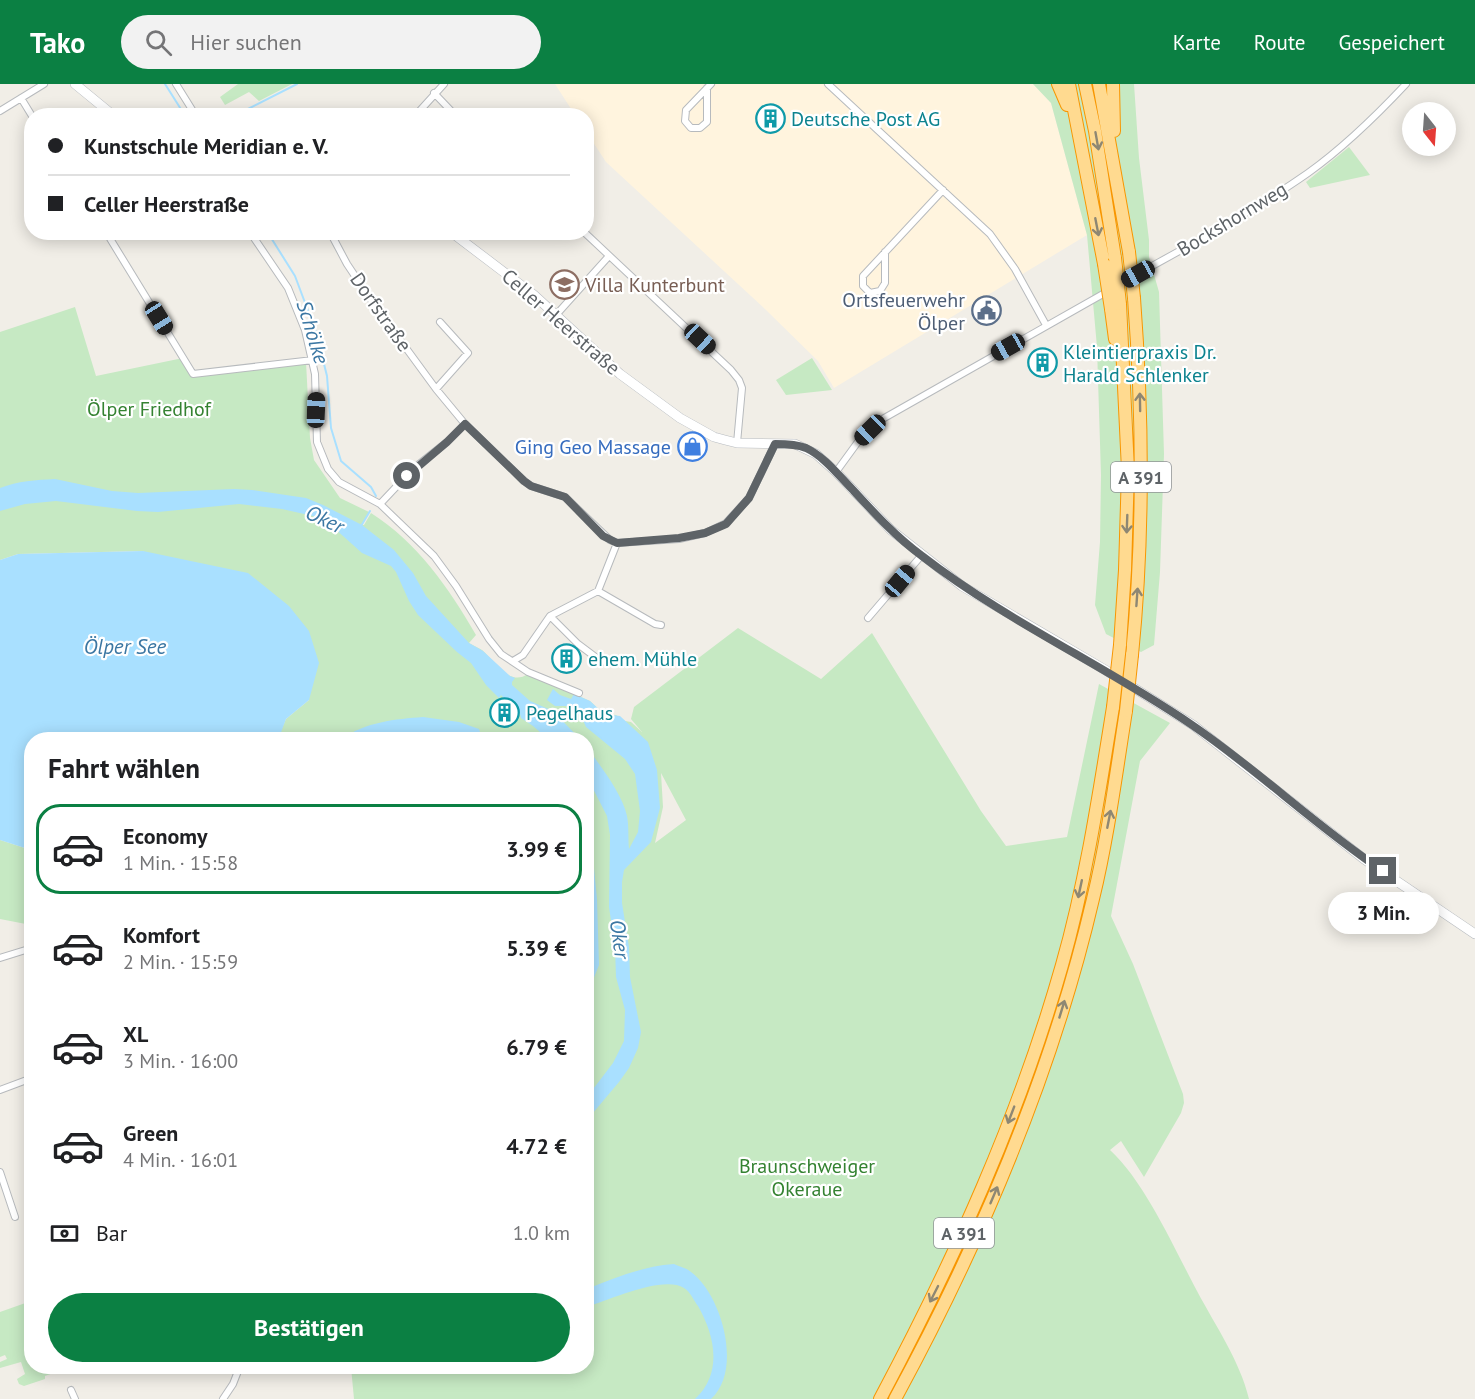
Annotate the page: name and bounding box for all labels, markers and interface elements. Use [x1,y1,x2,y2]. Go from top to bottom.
search box [121,15,541,69]
text: Tako [30,24,85,61]
icon: search [142,26,175,59]
text: Hier suchen [190,28,302,56]
text: Karte [1173,29,1221,56]
text: Route [1254,29,1305,56]
text: Gespeichert [1338,29,1445,56]
north arrow [1402,102,1456,156]
map controls [1402,102,1456,156]
building icon: Deutsche Post AG [754,103,786,135]
place label: Deutsche Post AG [791,106,940,132]
one-way arrow [1092,131,1103,151]
text: Kunstschule Meridian e. V. [84,132,329,160]
street label: Bockshornweg [1172,176,1292,262]
text: Celler Heerstraße [84,190,249,218]
one-way arrow [1092,217,1103,236]
car [1118,257,1158,291]
street label: Celler Heerstraße [496,263,626,381]
street label: Dorfstraße [344,267,418,357]
school or university icon: Villa Kunterbunt [548,269,580,301]
place label: Villa Kunterbunt [584,272,725,298]
place label: Ortsfeuerwehr Ölper [842,287,965,336]
public building icon: Ortsfeuerwehr Ölper [970,295,1002,327]
water label: Schölke [291,297,336,367]
car [142,298,176,338]
car [681,320,719,358]
car [988,330,1028,364]
place label: Kleintierpraxis Dr. Harald Schlenker [1063,339,1217,388]
building icon: Kleintierpraxis Dr. Harald Schlenker [1026,347,1058,379]
car [306,392,326,428]
one-way arrow [1134,393,1146,412]
park label: Ölper Friedhof [87,396,213,422]
car [851,411,889,449]
shop icon: Ging Geo Massage [676,431,708,463]
place label: Ging Geo Massage [515,434,671,460]
route start [393,462,420,489]
road number: A 391 [1111,462,1171,492]
water label: Oker [302,498,350,540]
one-way arrow [1121,513,1132,533]
car [882,561,918,601]
one-way arrow [1132,587,1143,607]
water label: Ölper See [84,633,166,660]
building icon: ehem. Mühle [551,643,583,675]
place label: ehem. Mühle [588,646,697,672]
building icon: Pegelhaus [489,697,521,729]
place label: Pegelhaus [526,700,613,726]
text: Fahrt wählen [48,751,200,785]
one-way arrow [1104,810,1115,830]
icon: car [51,822,105,876]
text: Economy [123,822,207,850]
text: 3.99 € [506,835,567,863]
text: 1 Min. · 15:58 [123,850,238,876]
route end [1369,857,1396,884]
one-way arrow [1074,879,1085,898]
callout: 3 Min. [1328,892,1438,934]
text: 3 Min. [1357,900,1410,926]
water label: Oker [604,918,636,962]
icon: car [51,921,105,975]
text: Komfort [123,921,200,949]
text: 5.39 € [506,934,567,962]
text: 2 Min. · 15:59 [123,949,238,975]
one-way arrow [1057,999,1068,1018]
icon: car [51,1020,105,1074]
text: XL [123,1020,148,1048]
text: 6.79 € [506,1033,567,1061]
text: 3 Min. · 16:00 [123,1048,238,1074]
one-way arrow [1005,1105,1016,1123]
icon: car [51,1119,105,1173]
text: Green [123,1119,178,1147]
text: 4.72 € [506,1132,567,1160]
text: 4 Min. · 16:01 [123,1147,238,1173]
park label: Braunschweiger Okeraue [739,1153,875,1202]
one-way arrow [989,1187,1000,1205]
icon: cash [48,1217,81,1250]
road number: A 391 [934,1218,994,1248]
text: Bar [96,1219,127,1247]
text: 1.0 km [513,1220,570,1246]
one-way arrow [928,1284,940,1302]
button: Bestätigen [48,1293,570,1362]

